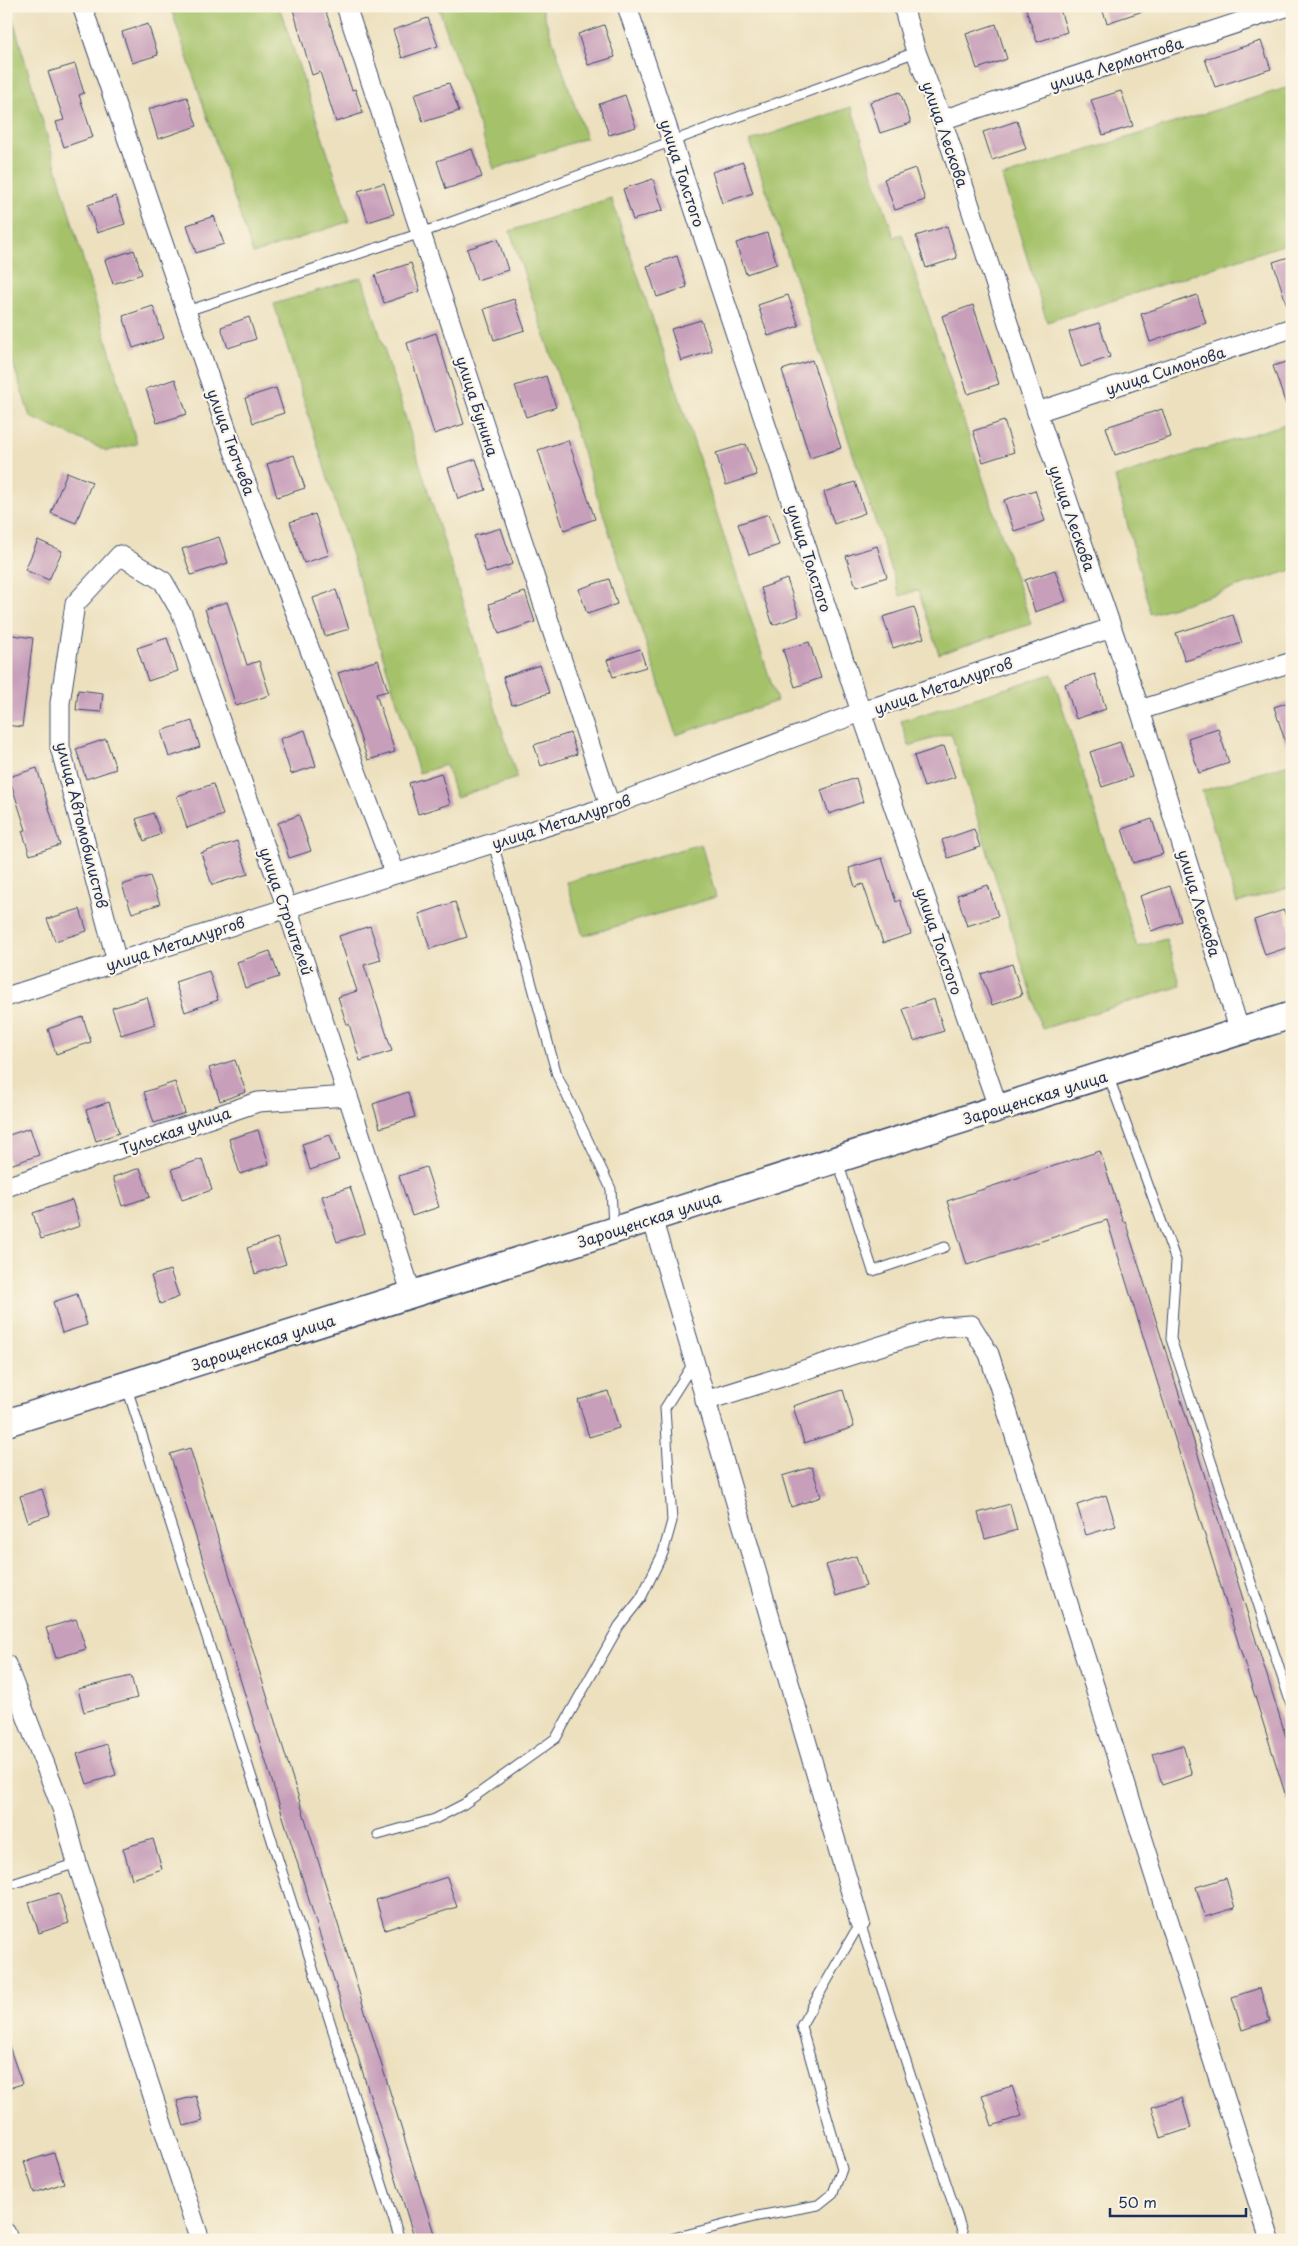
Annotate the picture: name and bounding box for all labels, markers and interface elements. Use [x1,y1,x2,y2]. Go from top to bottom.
street label: улица Лермонтова [1046,30,1186,95]
street label: улица Лескова [917,78,975,191]
street label: улица Толстого [655,116,711,230]
street label: улица Симонова [1102,340,1228,400]
street label: улица Бунина [451,353,505,460]
street label: улица Тютчева [202,385,262,499]
street label: улица Лескова [1044,462,1102,575]
street label: улица Толстого [782,501,838,615]
street label: улица Металлургов [871,650,1016,720]
street label: улица Автомобилистов [51,739,115,911]
street label: улица Металлургов [488,788,634,854]
street label: улица Строителей [254,844,320,978]
street label: улица Лескова [1173,847,1227,960]
street label: улица Толстого [911,884,969,998]
street label: улица Металлургов [102,910,248,976]
street label: Зарощенская улица [960,1064,1110,1130]
street label: Тульская улица [117,1100,234,1160]
street label: Зарощенская улица [574,1185,724,1253]
street label: Зарощенская улица [188,1308,338,1376]
scale bar [1110,2186,1247,2218]
text: 50 m [1118,2190,1157,2213]

